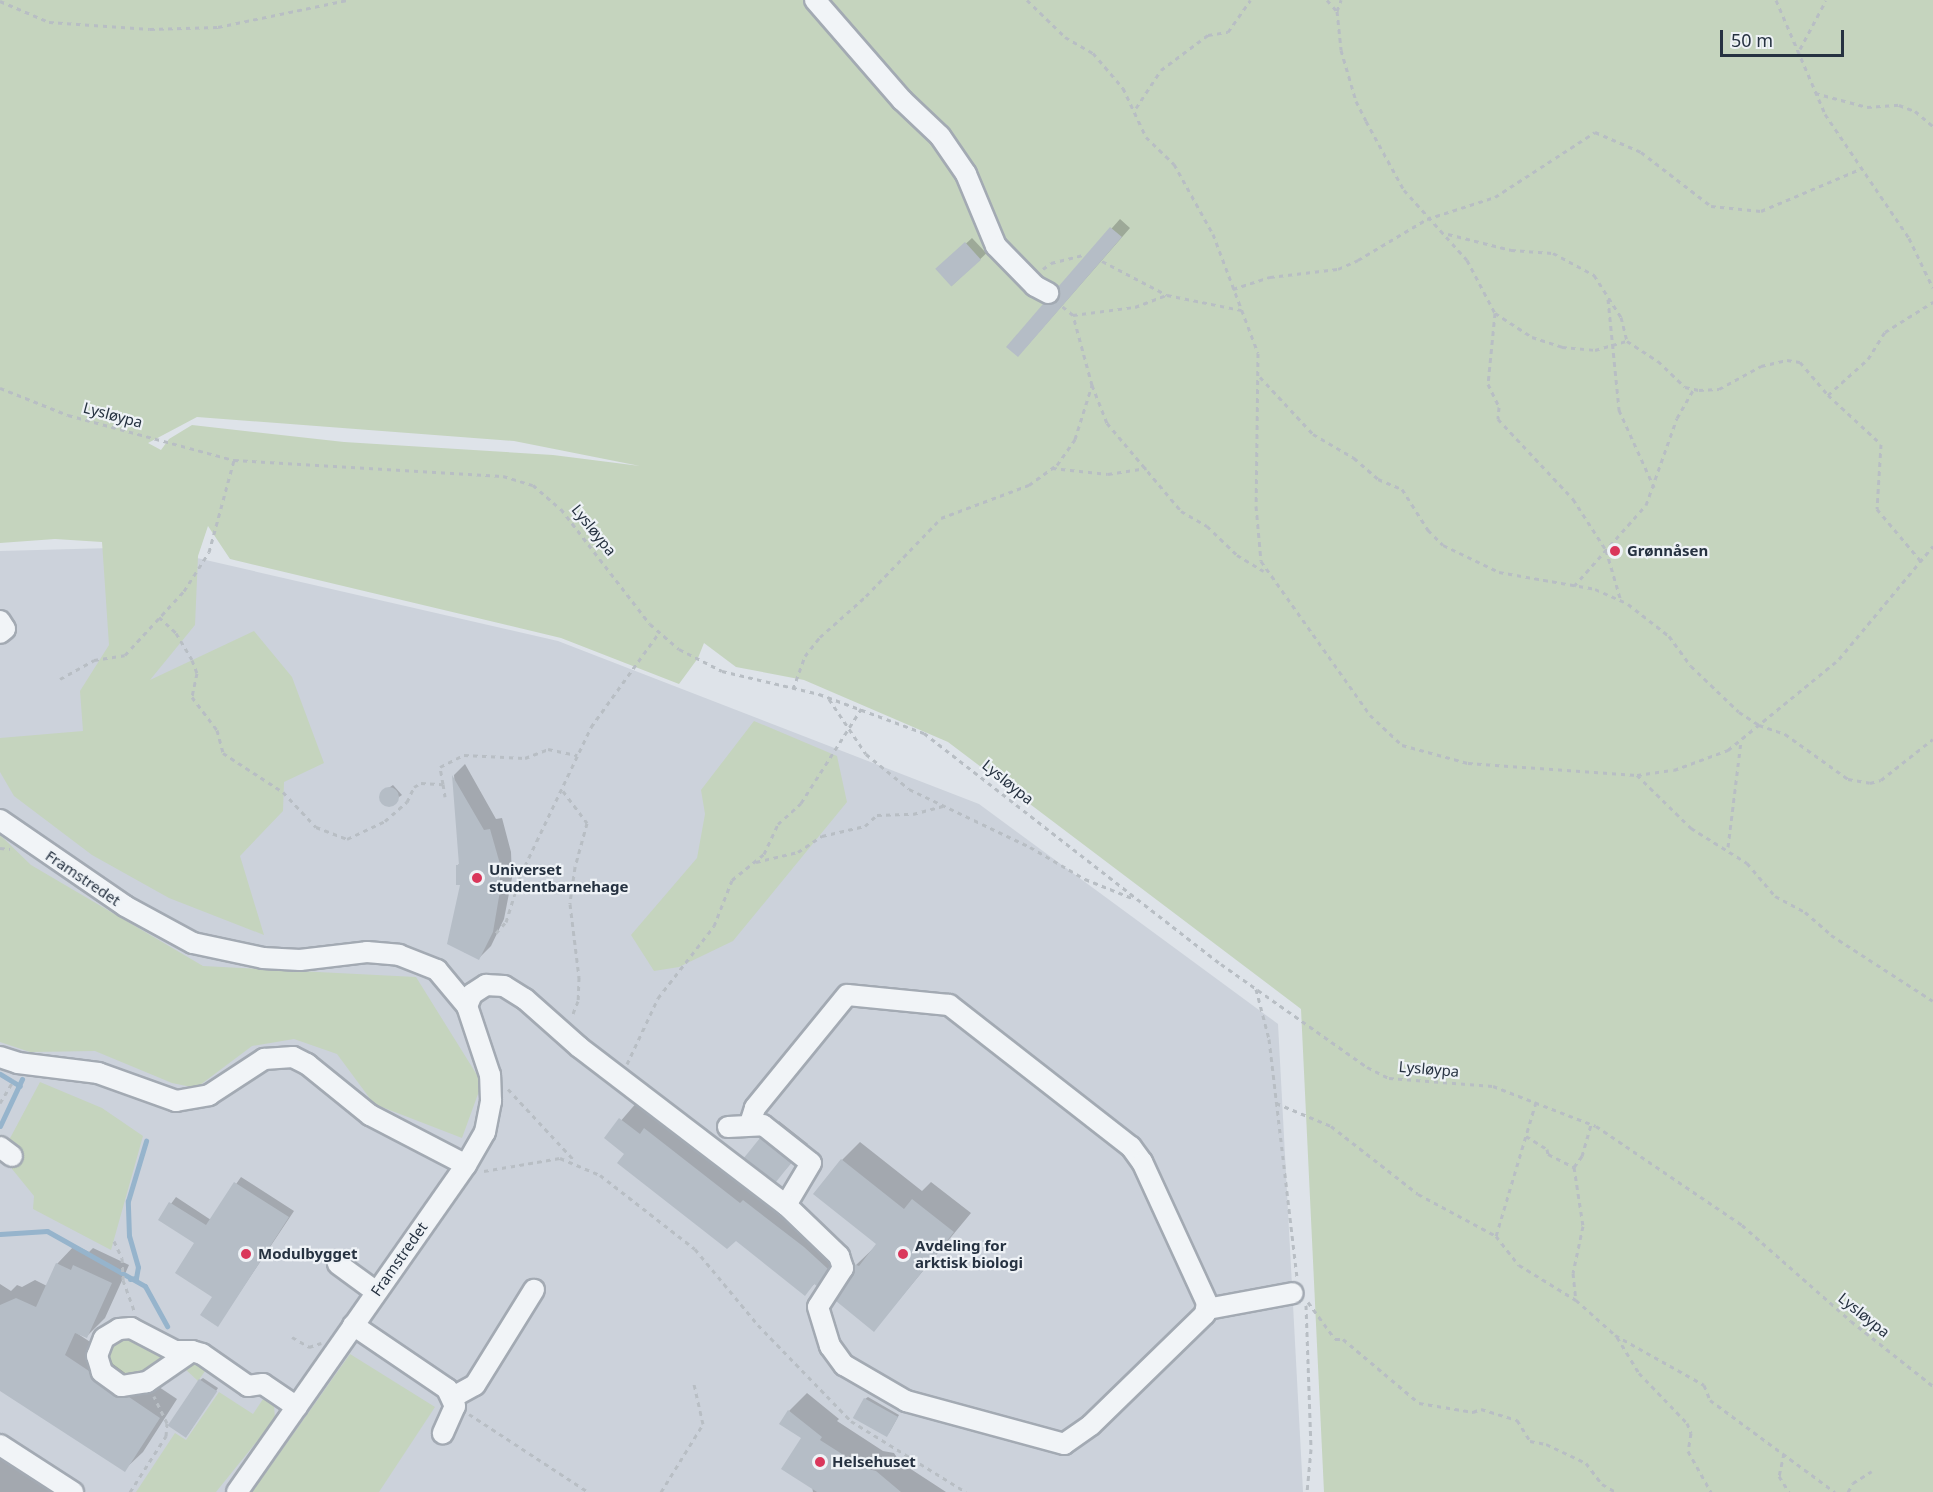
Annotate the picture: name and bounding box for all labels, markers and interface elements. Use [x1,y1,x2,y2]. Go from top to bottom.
scale bar [1723,18,1848,56]
text: 50 m [1731,28,1773,52]
street label: Lysløypa [81,398,145,432]
street label: Lysløypa [568,501,620,559]
place label: Grønnåsen [1627,542,1708,560]
marker: Grønnåsen [1608,544,1622,558]
street label: Lysløypa [979,756,1037,808]
street label: Framstredet [42,846,124,910]
place label: Universet studentbarnehage [489,860,629,895]
marker: Universet studentbarnehage [470,871,484,885]
street label: Lysløypa [1398,1057,1460,1081]
street label: Framstredet [367,1219,431,1299]
place label: Avdeling for arktisk biologi [915,1236,1023,1271]
place label: Modulbygget [258,1245,357,1263]
marker: Modulbygget [239,1247,253,1261]
marker: Avdeling for arktisk biologi [896,1247,910,1261]
street label: Lysløypa [1835,1289,1893,1341]
place label: Helsehuset [832,1453,916,1471]
marker: Helsehuset [813,1455,827,1469]

